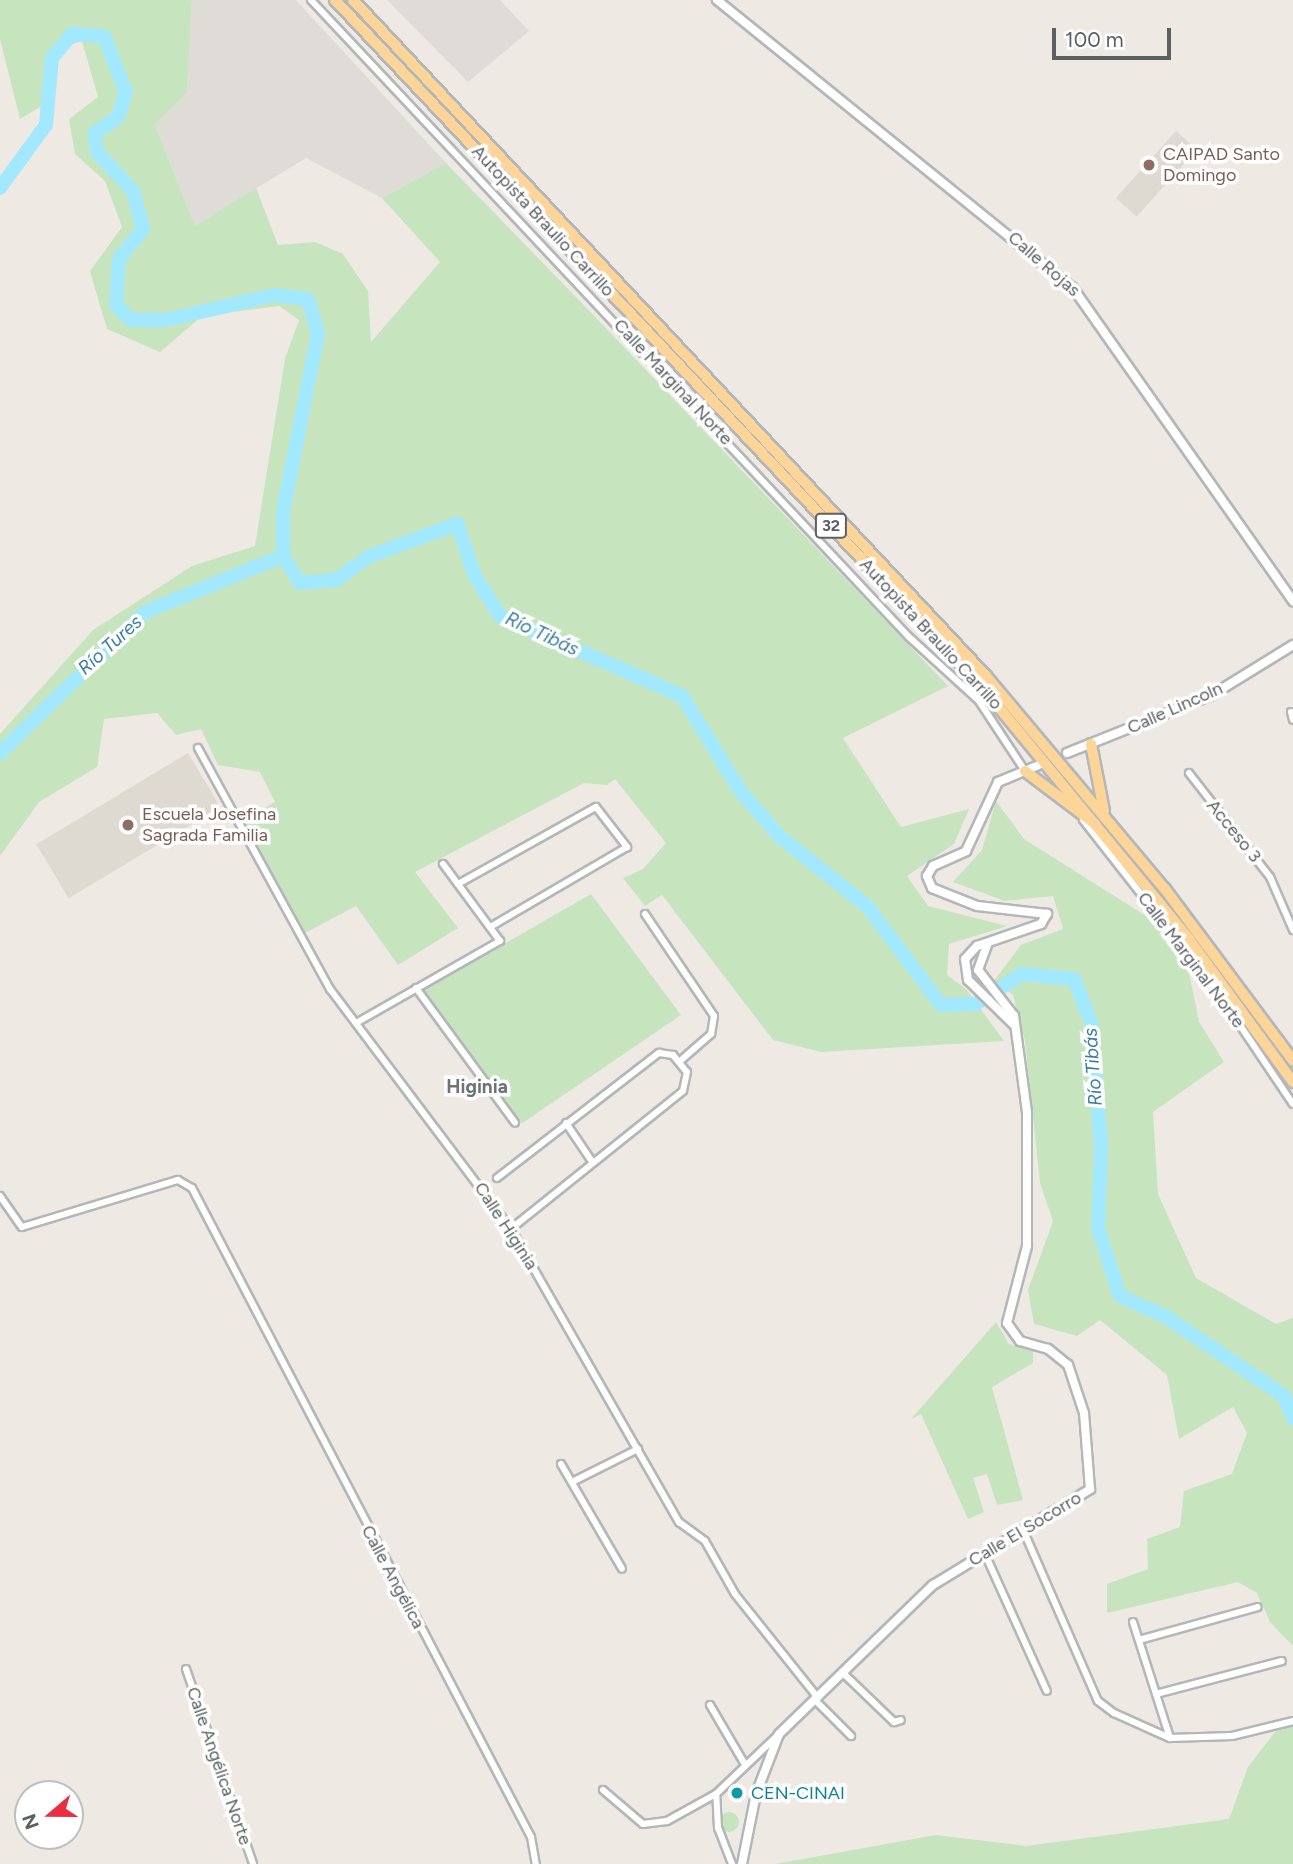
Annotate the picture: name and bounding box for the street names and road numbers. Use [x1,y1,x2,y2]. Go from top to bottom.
street label: Autopista Braulio Carrillo [467,141,619,301]
street label: Calle Rojas [1004,227,1084,301]
street label: Calle Marginal Norte [609,315,737,449]
road number: 32 [814,513,848,538]
street label: Autopista Braulio Carrillo [855,554,1007,714]
street label: Calle Lincoln [1124,677,1226,739]
street label: Acceso 3 [1202,795,1266,867]
street label: Calle Marginal Norte [1133,888,1249,1032]
street label: Calle Higinia [470,1178,542,1274]
street label: Calle El Socorro [965,1487,1085,1571]
street label: Calle Angélica [357,1522,429,1632]
street label: Calle Angélica Norte [182,1684,256,1848]

